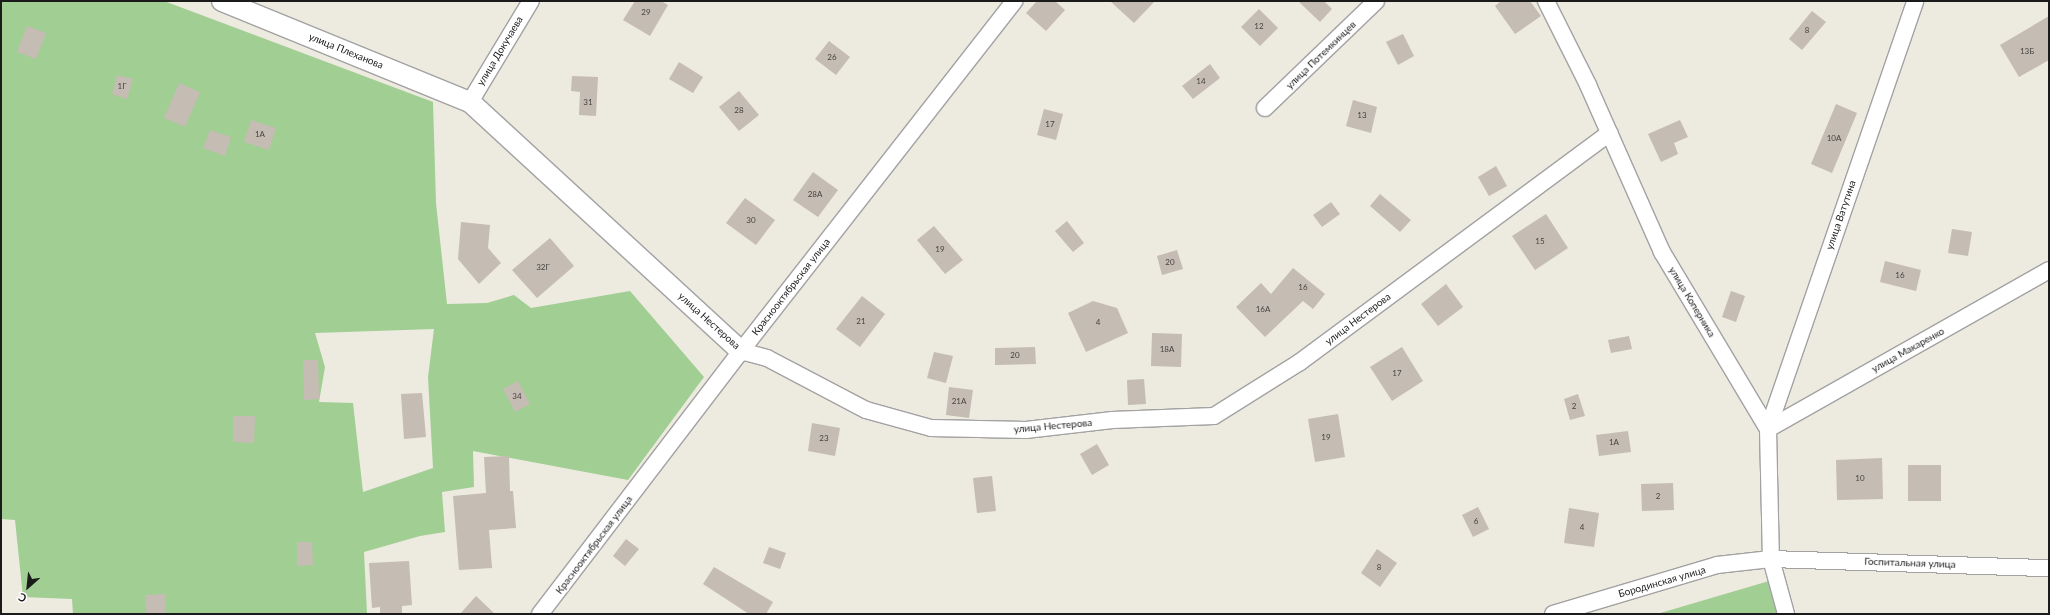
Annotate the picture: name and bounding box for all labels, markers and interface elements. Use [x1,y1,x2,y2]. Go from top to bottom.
house number: 29 [641,8,651,18]
street label: улица Докучаева [475,14,525,88]
street label: улица Потемкинцев [1284,19,1358,91]
house number: 12 [1254,22,1264,32]
house number: 8 [1805,26,1809,36]
street label: улица Плеханова [307,31,385,71]
house number: 13Б [2020,47,2034,57]
house number: 26 [827,53,837,63]
house number: 14 [1196,77,1206,87]
house number: 1Г [118,82,126,92]
house number: 31 [583,98,593,108]
house number: 28 [734,106,744,116]
house number: 13 [1357,111,1367,121]
house number: 17 [1045,120,1055,130]
house number: 1А [255,130,265,140]
house number: 10А [1827,134,1841,144]
street label: улица Ватутина [1823,179,1859,251]
house number: 28А [808,190,822,200]
house number: 30 [746,216,756,226]
street label: Краснооктябрьская улица [749,236,833,338]
house number: 15 [1535,237,1545,247]
house number: 19 [935,245,945,255]
house number: 20 [1165,258,1175,268]
house number: 32Г [536,263,550,273]
street label: улица Коперника [1666,265,1718,339]
house number: 16 [1895,271,1905,281]
house number: 16 [1298,283,1308,293]
street label: улица Нестерова [676,290,742,352]
street label: улица Нестерова [1323,291,1393,347]
house number: 16А [1256,305,1270,315]
house number: 21 [856,317,866,327]
house number: 4 [1096,318,1100,328]
street label: улица Макаренко [1870,325,1946,375]
house number: 18А [1160,345,1174,355]
house number: 20 [1010,351,1020,361]
house number: 17 [1392,369,1402,379]
house number: 34 [512,392,522,402]
house number: 21А [952,397,966,407]
house number: 2 [1572,402,1576,412]
street label: улица Нестерова [1013,417,1093,435]
house number: 19 [1321,433,1331,443]
house number: 23 [819,434,829,444]
house number: 1А [1609,438,1619,448]
house number: 10 [1855,474,1865,484]
house number: 2 [1656,492,1660,502]
street label: Краснооктябрьская улица [553,494,635,596]
house number: 6 [1474,517,1478,527]
house number: 4 [1580,523,1584,533]
street label: Госпитальная улица [1864,555,1956,571]
house number: 8 [1377,563,1381,573]
street label: Бородинская улица [1617,564,1707,600]
north arrow [8,567,48,607]
text: С [16,591,29,606]

